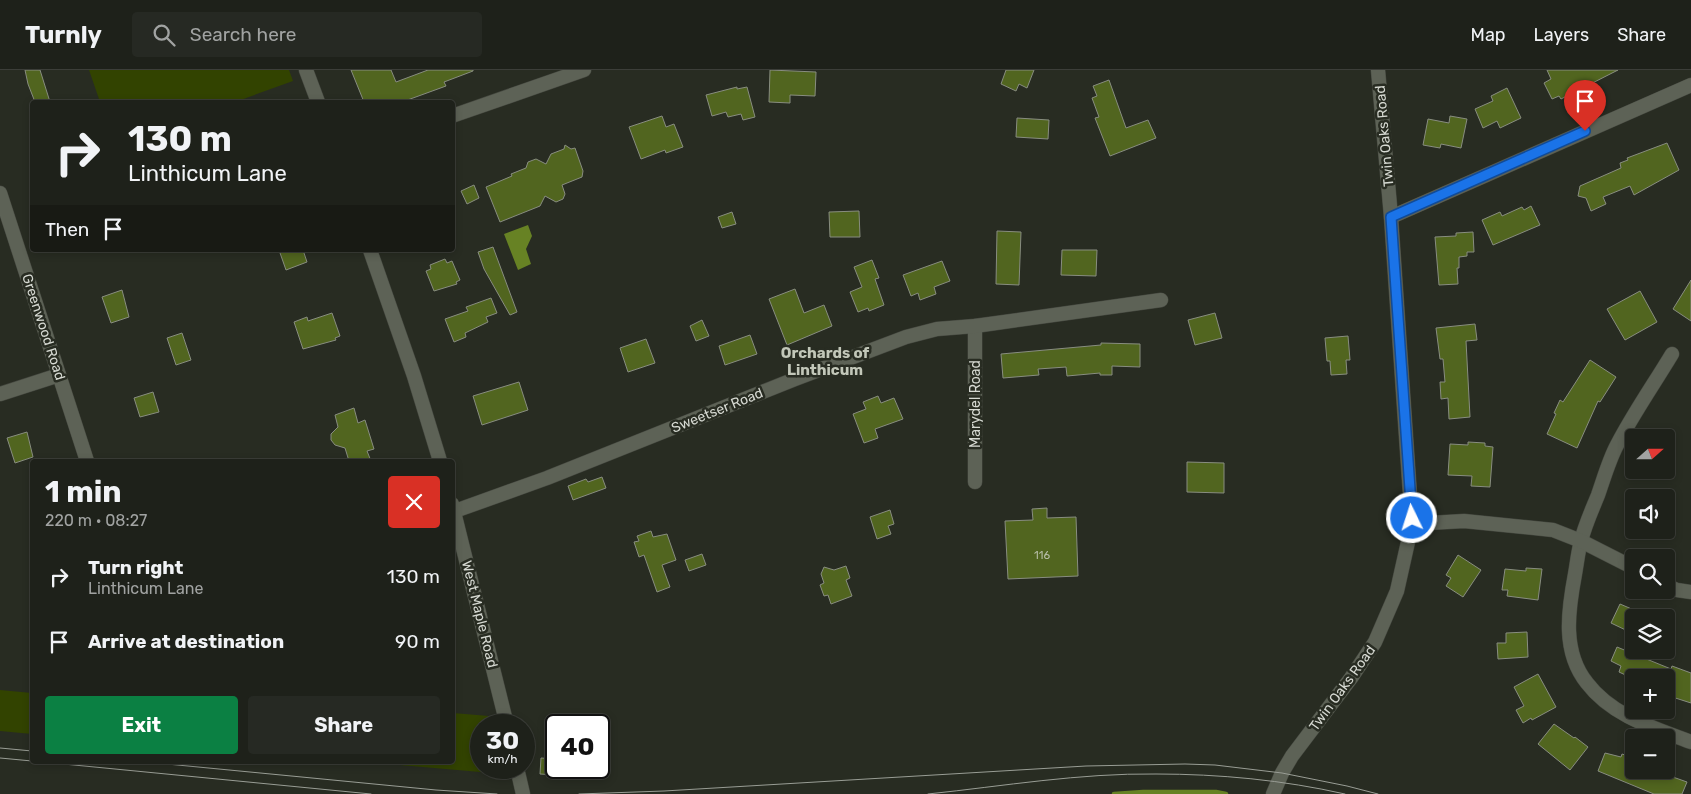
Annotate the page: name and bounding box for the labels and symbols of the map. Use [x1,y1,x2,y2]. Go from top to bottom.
pin [1564,80,1606,131]
street label: Twin Oaks Road [1372,85,1397,187]
street label: Greenwood Road [18,272,69,382]
district label: Orchards of Linthicum [781,344,869,379]
street label: Marydel Road [967,360,984,448]
street label: Sweetser Road [669,384,766,437]
north arrow [1625,429,1675,479]
position arrow [1385,491,1437,543]
house number: 116 [1034,549,1050,562]
street label: West Maple Road [458,559,501,669]
street label: Twin Oaks Road [1306,642,1379,734]
speed limit sign: 40 [545,714,610,779]

